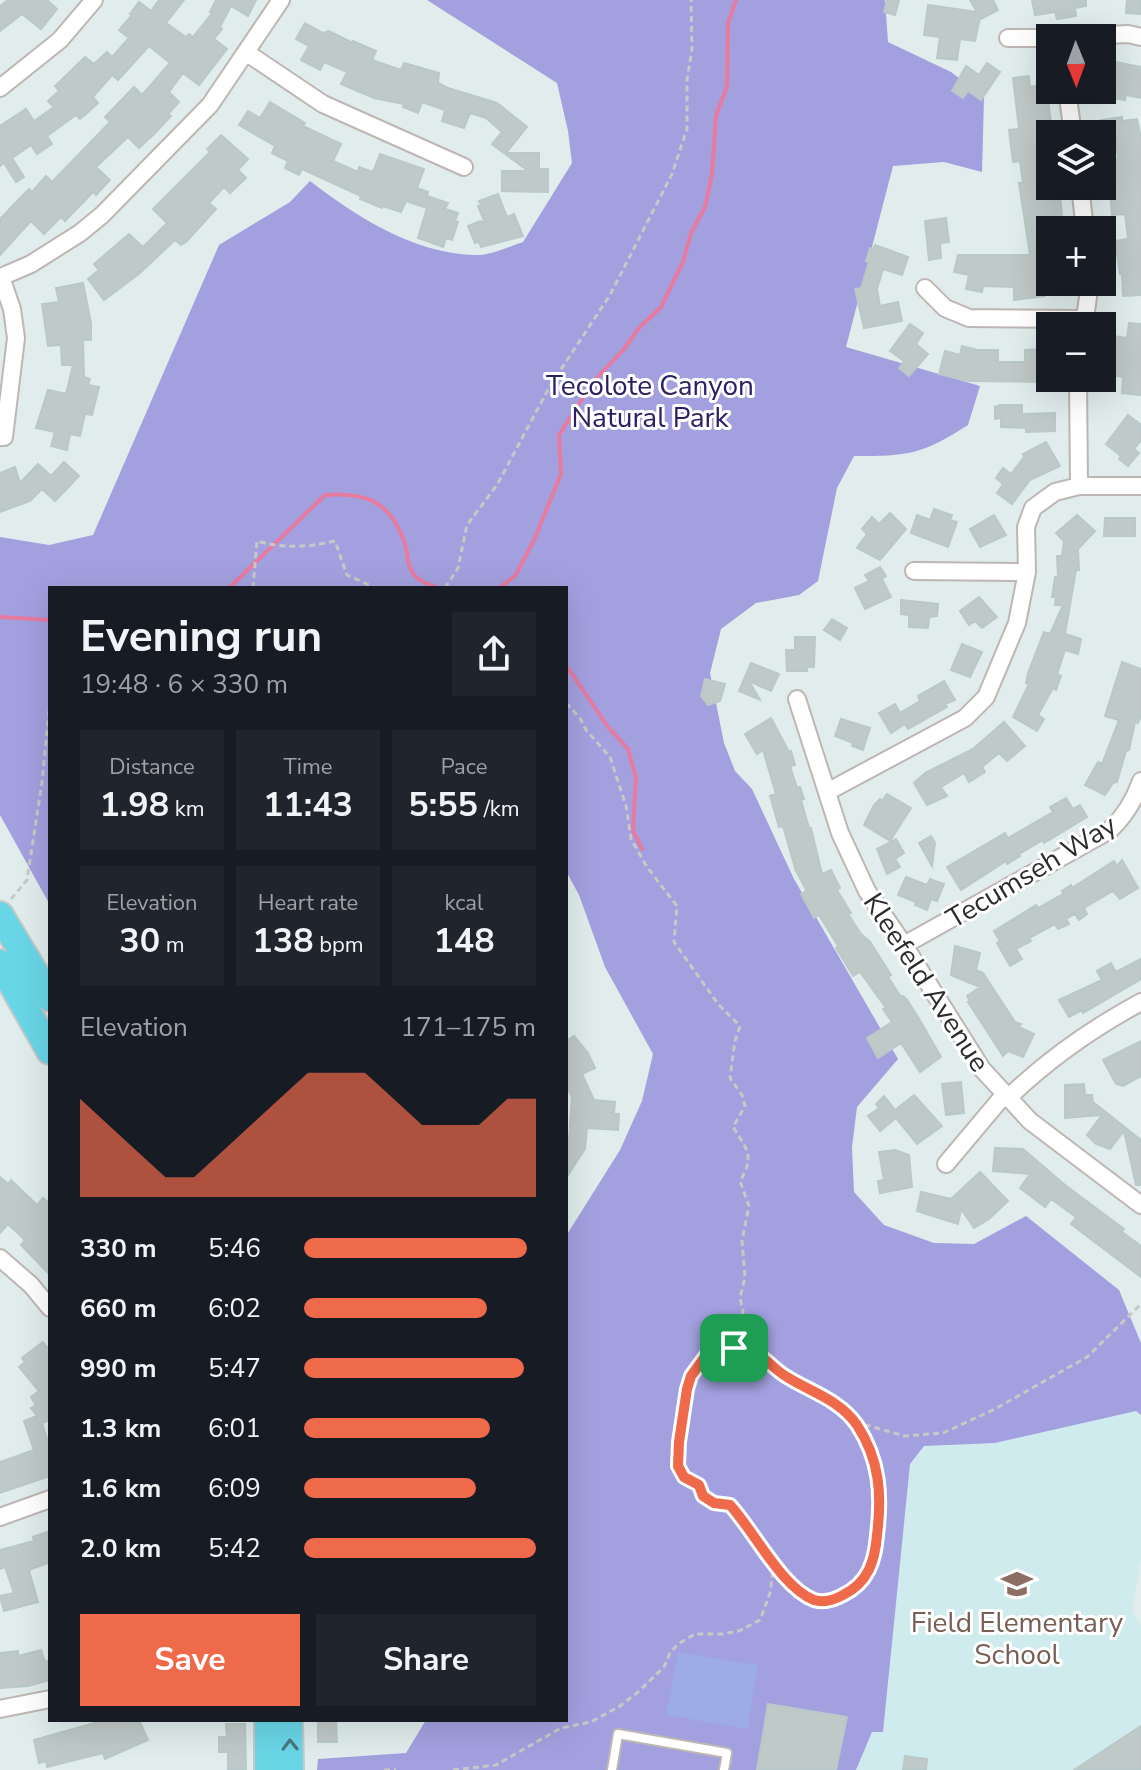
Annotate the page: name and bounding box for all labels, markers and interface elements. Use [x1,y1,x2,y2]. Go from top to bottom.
north arrow [1036,24,1116,104]
map controls [1036,24,1116,392]
button: layers [1036,120,1116,200]
button: + [1036,216,1116,296]
button: − [1036,312,1116,392]
park label: Tecolote Canyon Natural Park [546,367,754,437]
text: Evening run [80,607,322,667]
button: share [452,612,536,696]
text: 19:48 · 6 × 330 m [80,667,288,702]
text: Distance [109,752,195,782]
text: Time [284,752,332,782]
text: Pace [441,752,487,782]
text: 1.98 [99,782,169,828]
text: 11:43 [263,782,353,828]
text: 5:55 [408,782,478,828]
text: km [169,794,205,824]
text: /km [478,794,520,824]
street label: Tecumseh Way [939,806,1124,938]
street label: Kleefeld Avenue [854,886,998,1079]
text: Elevation [106,888,198,918]
text: Heart rate [258,888,358,918]
text: kcal [445,888,484,918]
text: 30 [119,918,160,964]
text: 138 [252,918,314,964]
text: 148 [433,918,495,964]
text: m [160,930,185,960]
text: bpm [314,930,364,960]
text: Elevation [80,1010,188,1045]
text: 171–175 m [400,1010,536,1045]
text: 330 m [80,1231,157,1266]
text: 5:46 [208,1231,261,1266]
text: 660 m [80,1291,157,1326]
text: 6:02 [208,1291,261,1326]
pin [700,1314,768,1382]
icon: arrive [712,1326,756,1370]
text: 990 m [80,1351,157,1386]
text: 5:47 [208,1351,261,1386]
text: 1.3 km [80,1411,161,1446]
text: 6:01 [208,1411,261,1446]
text: 1.6 km [80,1471,161,1506]
text: 6:09 [208,1471,261,1506]
text: 2.0 km [80,1531,161,1566]
text: 5:42 [208,1531,261,1566]
school or university icon: Field Elementary School [1000,1567,1034,1601]
place label: Field Elementary School [911,1604,1124,1674]
button: Save [80,1614,300,1706]
button: Share [316,1614,536,1706]
one-way arrow [281,1738,298,1751]

